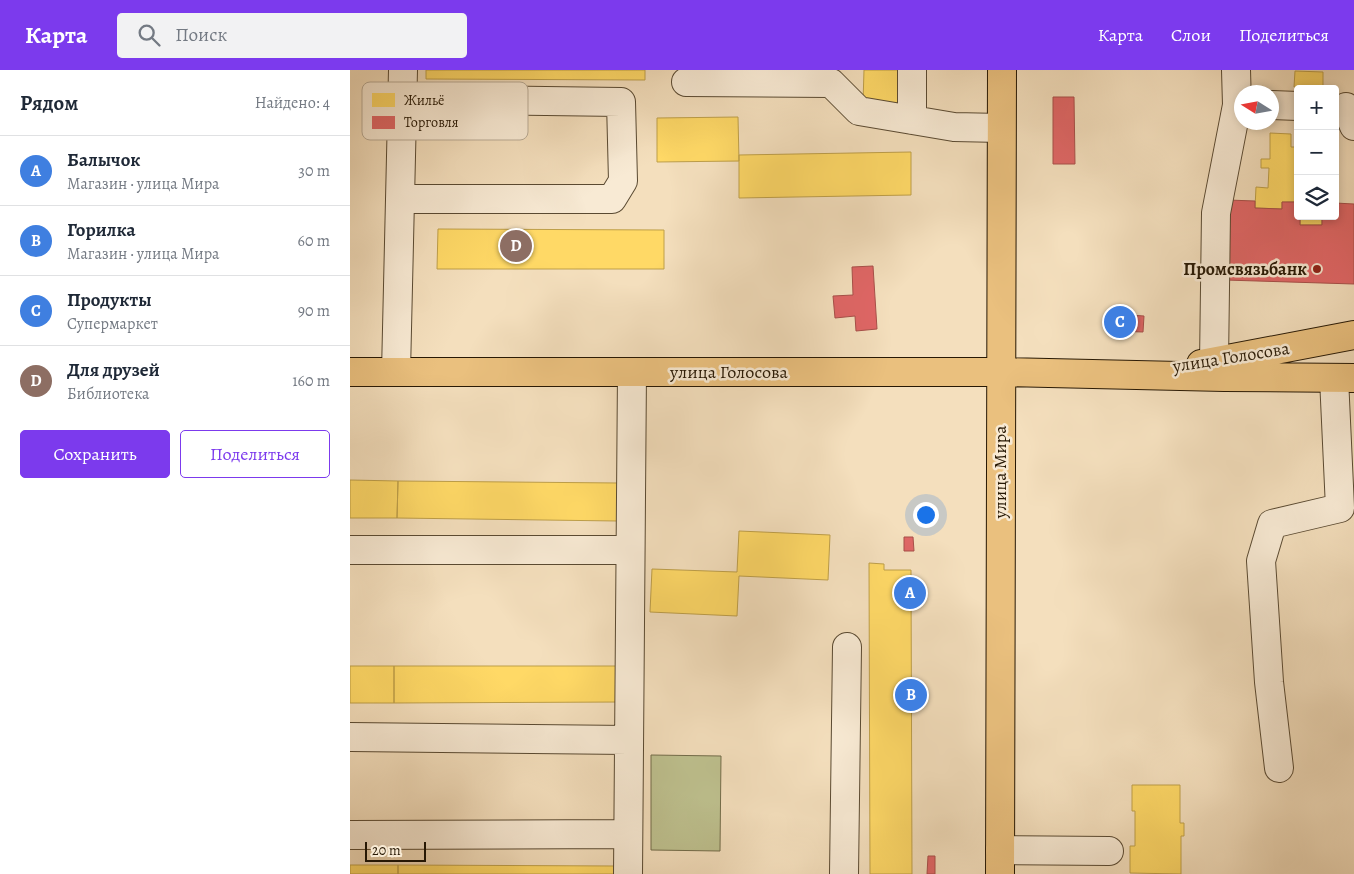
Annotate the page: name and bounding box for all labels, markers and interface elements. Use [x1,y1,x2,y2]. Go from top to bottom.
search box [117,13,467,58]
text: Карта [25,19,87,51]
icon: search [135,21,163,49]
text: Поиск [175,22,227,48]
text: Карта [1098,23,1143,47]
text: Слои [1171,23,1211,47]
text: Поделиться [1239,23,1329,47]
legend [362,82,528,140]
north arrow [1234,85,1279,130]
map controls [1294,85,1339,220]
button: + [1294,85,1339,130]
text: Рядом [20,89,78,117]
text: Жильё [404,91,444,110]
text: Найдено: 4 [255,92,330,114]
text: Торговля [404,113,459,132]
button: − [1294,130,1339,175]
text: Балычок [67,147,141,173]
text: A [31,160,41,182]
text: 30 m [298,160,330,182]
text: Магазин · улица Мира [67,173,219,195]
button: layers [1294,175,1339,220]
text: Горилка [67,217,136,243]
pin: D [500,227,532,265]
text: B [31,230,41,252]
text: 60 m [298,230,330,252]
text: Магазин · улица Мира [67,243,219,265]
place label: Промсвязьбанк [1183,257,1307,281]
marker: Промсвязьбанк [1311,263,1323,275]
text: Продукты [67,287,152,313]
text: C [31,300,41,322]
text: 90 m [298,300,330,322]
pin: C [1104,303,1136,341]
text: Супермаркет [67,313,158,335]
street label: улица Голосова [1170,336,1292,378]
text: Для друзей [67,357,160,383]
street label: улица Голосова [669,360,789,384]
text: D [30,370,42,392]
text: 160 m [292,370,330,392]
text: Библиотека [67,383,150,405]
street label: улица Мира [988,425,1012,519]
button: Сохранить [20,430,170,478]
button: Поделиться [180,430,330,478]
your location [913,502,939,528]
pin: A [894,574,926,612]
pin: B [895,676,927,714]
scale bar [365,839,426,862]
text: 20 m [372,841,401,860]

